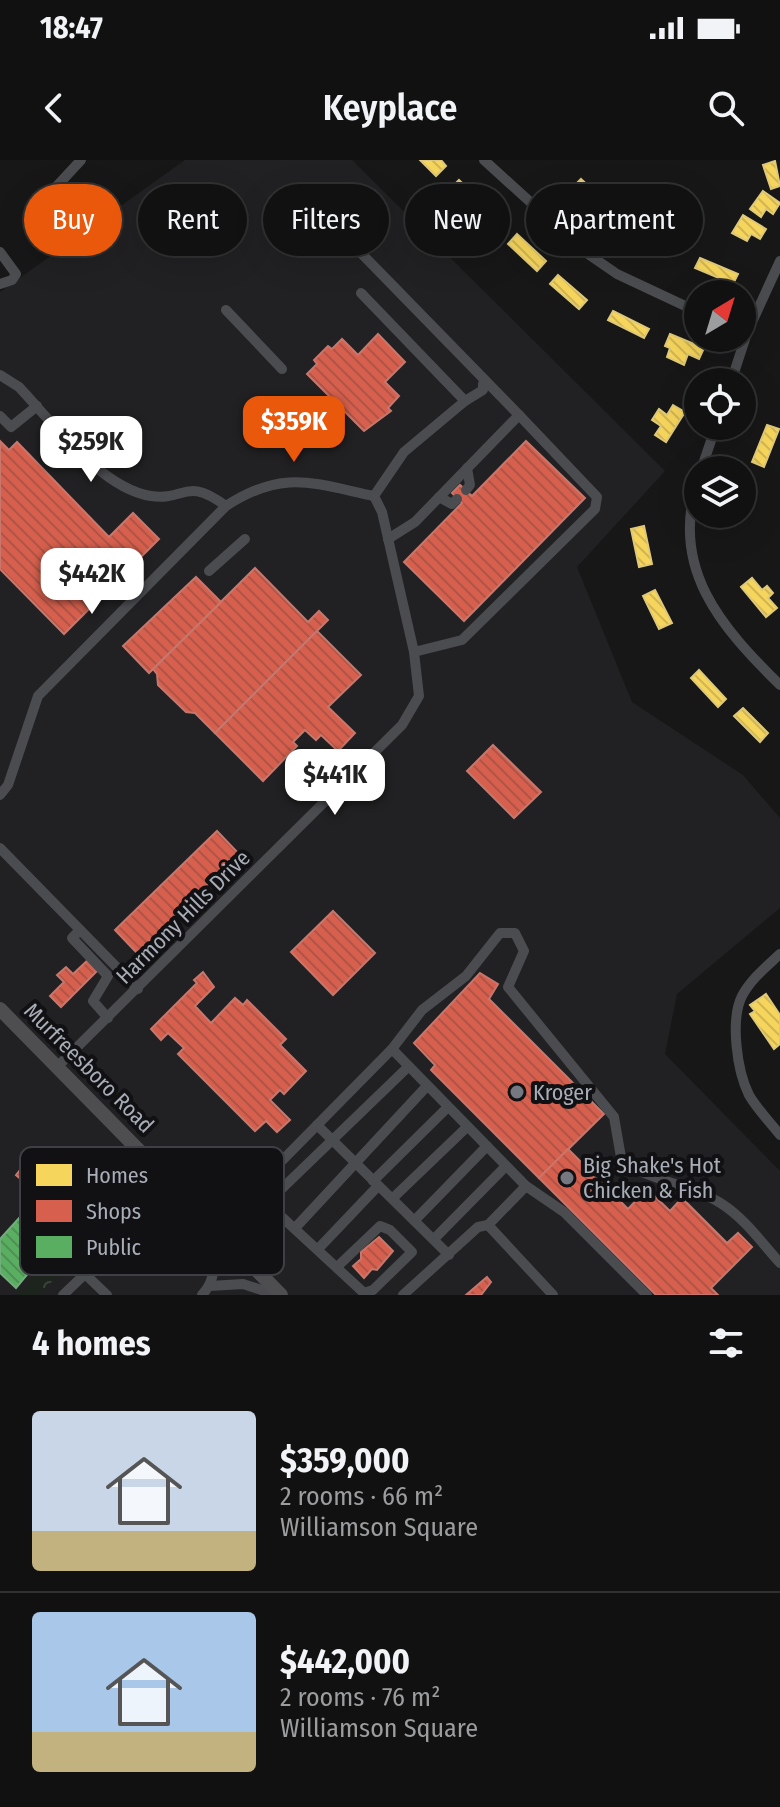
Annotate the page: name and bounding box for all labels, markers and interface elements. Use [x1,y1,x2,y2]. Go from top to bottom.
text: 18:47 [40,10,103,46]
icon: back [32,86,76,130]
text: Keyplace [323,86,457,130]
icon: search [704,86,748,130]
chip: Buy [24,184,122,256]
chip: Rent [138,184,247,256]
chip: Filters [263,184,389,256]
chip: New [405,184,510,256]
chip: Apartment [526,184,703,256]
north arrow [684,280,756,352]
map controls [684,280,756,528]
button: locate [684,368,756,440]
pin: $359K [238,396,350,464]
text: $359K [261,406,327,437]
pin: $259K [35,416,147,484]
text: $259K [58,426,124,457]
button: layers [684,456,756,528]
pin: $442K [36,548,148,616]
text: $442K [59,558,125,589]
pin: $441K [279,749,391,817]
text: $441K [303,759,367,790]
street label: Harmony Hills Drive [110,844,256,990]
street label: Murfreesboro Road [18,997,160,1139]
place label: Kroger [533,1079,592,1106]
marker: Kroger [508,1083,526,1101]
legend [20,1147,284,1275]
place label: Big Shake's Hot Chicken & Fish [583,1152,722,1204]
text: Homes [86,1162,148,1189]
marker: Big Shake's Hot Chicken & Fish [558,1169,576,1187]
text: Shops [86,1198,141,1225]
text: Public [86,1234,142,1261]
icon: filters [704,1321,748,1365]
text: 4 homes [32,1323,151,1364]
text: $359,000 [280,1440,410,1481]
icon: home [96,1443,192,1539]
text: 2 rooms · 66 m² [280,1481,443,1512]
text: Williamson Square [280,1512,478,1543]
text: $442,000 [280,1641,410,1682]
icon: home [96,1644,192,1740]
text: 2 rooms · 76 m² [280,1682,440,1713]
text: Williamson Square [280,1713,478,1744]

